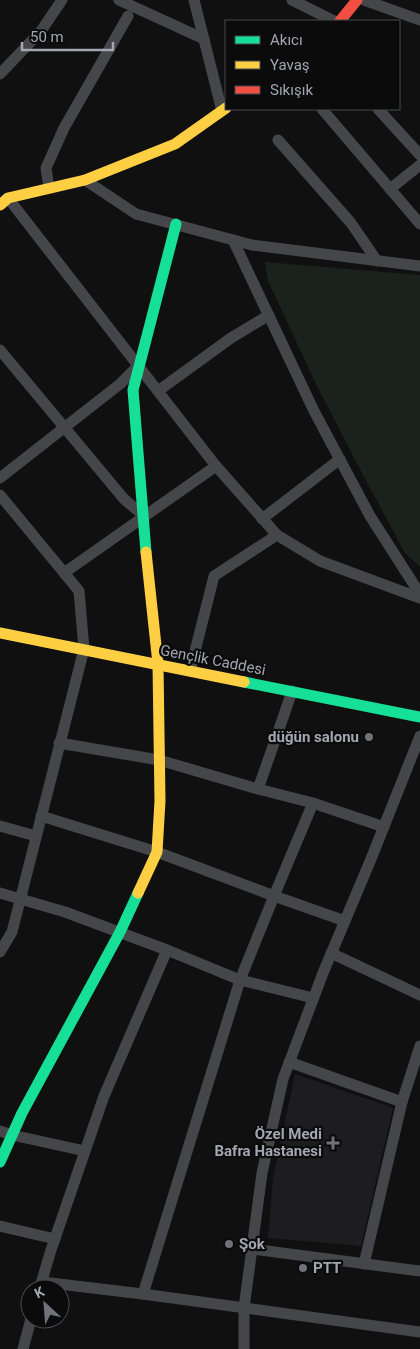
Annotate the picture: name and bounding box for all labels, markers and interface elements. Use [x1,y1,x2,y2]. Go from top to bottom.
scale bar [22,20,114,52]
legend [225,20,400,110]
text: 50 m [30,28,64,46]
text: Akıcı [270,31,303,49]
text: Yavaş [270,56,310,74]
text: Sıkışık [270,81,313,99]
street label: Gençlik Caddesi [159,641,267,679]
place label: düğün salonu [268,728,359,746]
marker: düğün salonu [363,731,375,743]
place label: Özel Medi Bafra Hastanesi [214,1125,322,1160]
marker: Özel Medi Bafra Hastanesi [326,1136,340,1150]
place label: Şok [239,1235,266,1253]
marker: Şok [223,1238,235,1250]
place label: PTT [313,1259,341,1277]
marker: PTT [297,1262,309,1274]
north arrow [20,1279,70,1329]
text: K [32,1283,47,1301]

